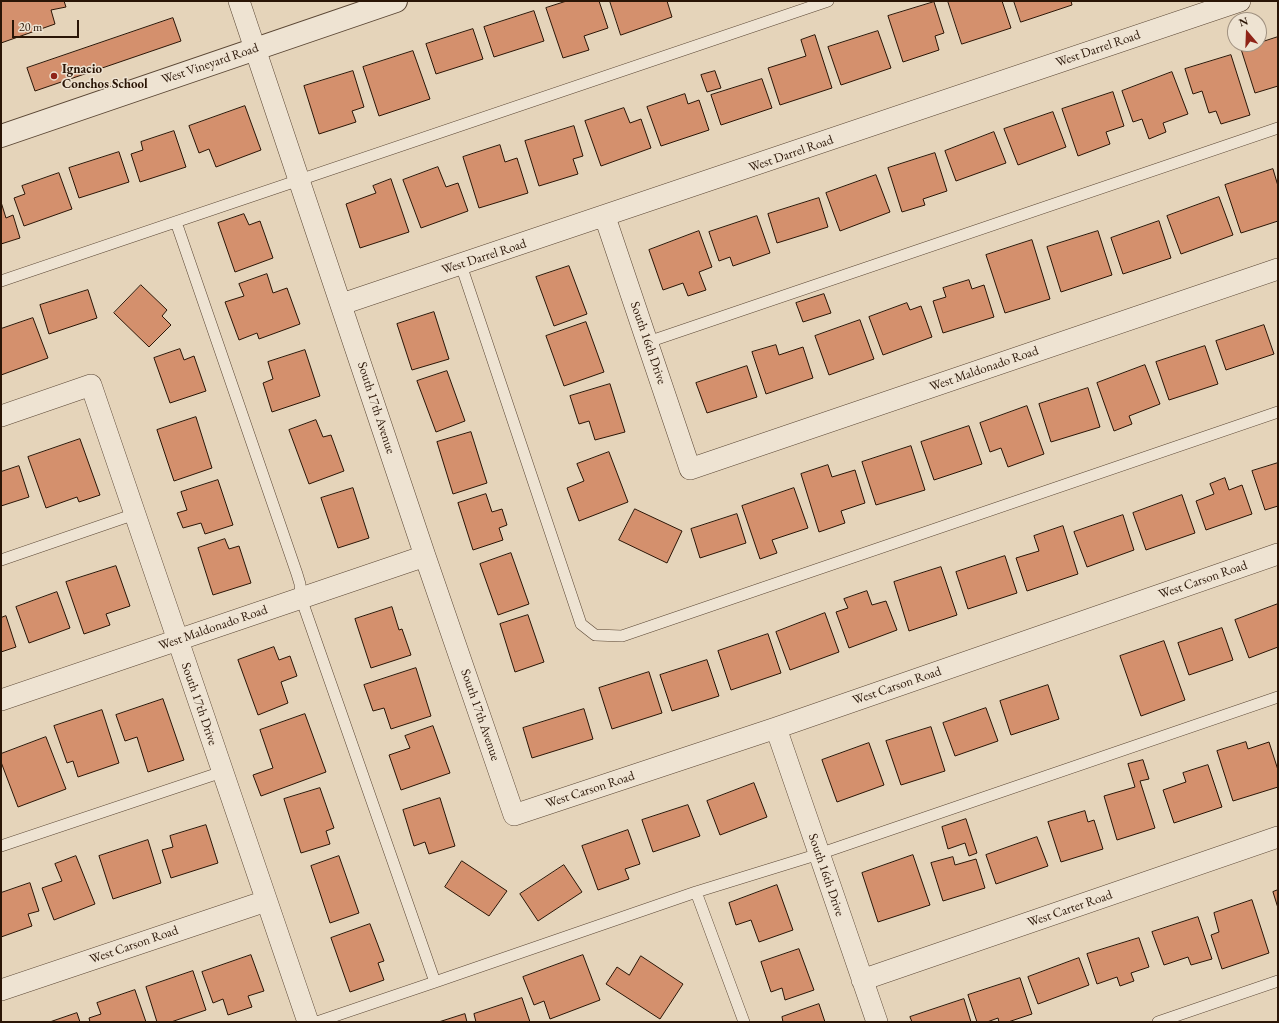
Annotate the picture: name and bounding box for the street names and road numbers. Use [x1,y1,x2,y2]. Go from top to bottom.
street label: West Darrel Road [1054,27,1142,71]
street label: West Vineyard Road [159,40,261,88]
street label: West Darrel Road [747,132,835,176]
street label: West Darrel Road [440,236,528,278]
street label: South 16th Drive [627,300,669,386]
street label: West Maldonado Road [927,343,1041,395]
street label: South 17th Avenue [354,360,398,456]
street label: West Carson Road [1157,558,1249,602]
street label: West Maldonado Road [156,602,270,654]
street label: South 17th Drive [178,661,220,747]
street label: West Carson Road [851,664,943,708]
street label: South 17th Avenue [457,667,503,763]
street label: West Carson Road [544,768,636,812]
street label: South 16th Drive [805,832,847,918]
street label: West Carter Road [1026,887,1114,931]
street label: West Carson Road [88,923,180,967]

